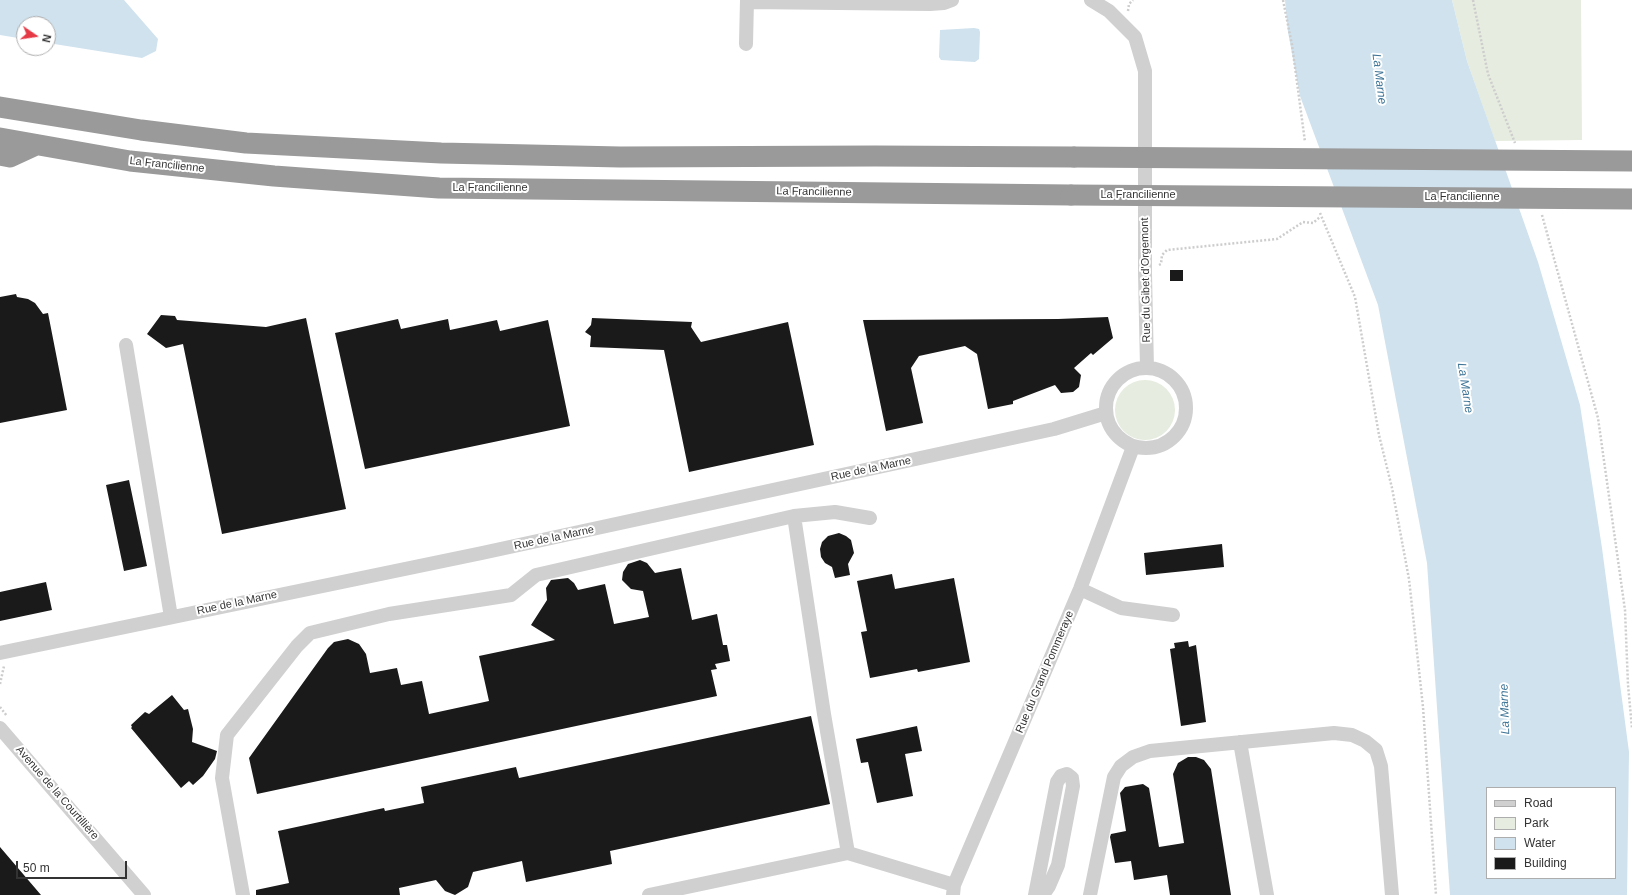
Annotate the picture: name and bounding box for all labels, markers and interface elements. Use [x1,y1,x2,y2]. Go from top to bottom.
north arrow [16,16,56,56]
text: N [40,33,53,44]
water label: La Marne [1369,53,1389,105]
street label: La Francilienne [129,155,205,175]
street label: La Francilienne [452,181,528,195]
street label: La Francilienne [776,185,852,199]
street label: La Francilienne [1100,188,1176,202]
street label: La Francilienne [1424,190,1500,204]
street label: Rue du Gibet d'Orgemont [1138,217,1154,343]
water label: La Marne [1454,362,1476,414]
street label: Rue de la Marne [830,454,912,484]
street label: Rue de la Marne [513,523,595,553]
street label: Rue de la Marne [196,588,278,618]
street label: Rue du Grand Pommeraye [1013,609,1077,735]
water label: La Marne [1497,683,1513,735]
street label: Avenue de la Courtillière [13,744,101,842]
legend [1486,787,1616,879]
text: Road [1524,796,1553,810]
text: Park [1524,816,1549,830]
text: Water [1524,836,1556,850]
scale bar [18,853,129,879]
text: Building [1524,856,1567,870]
text: 50 m [23,861,50,875]

